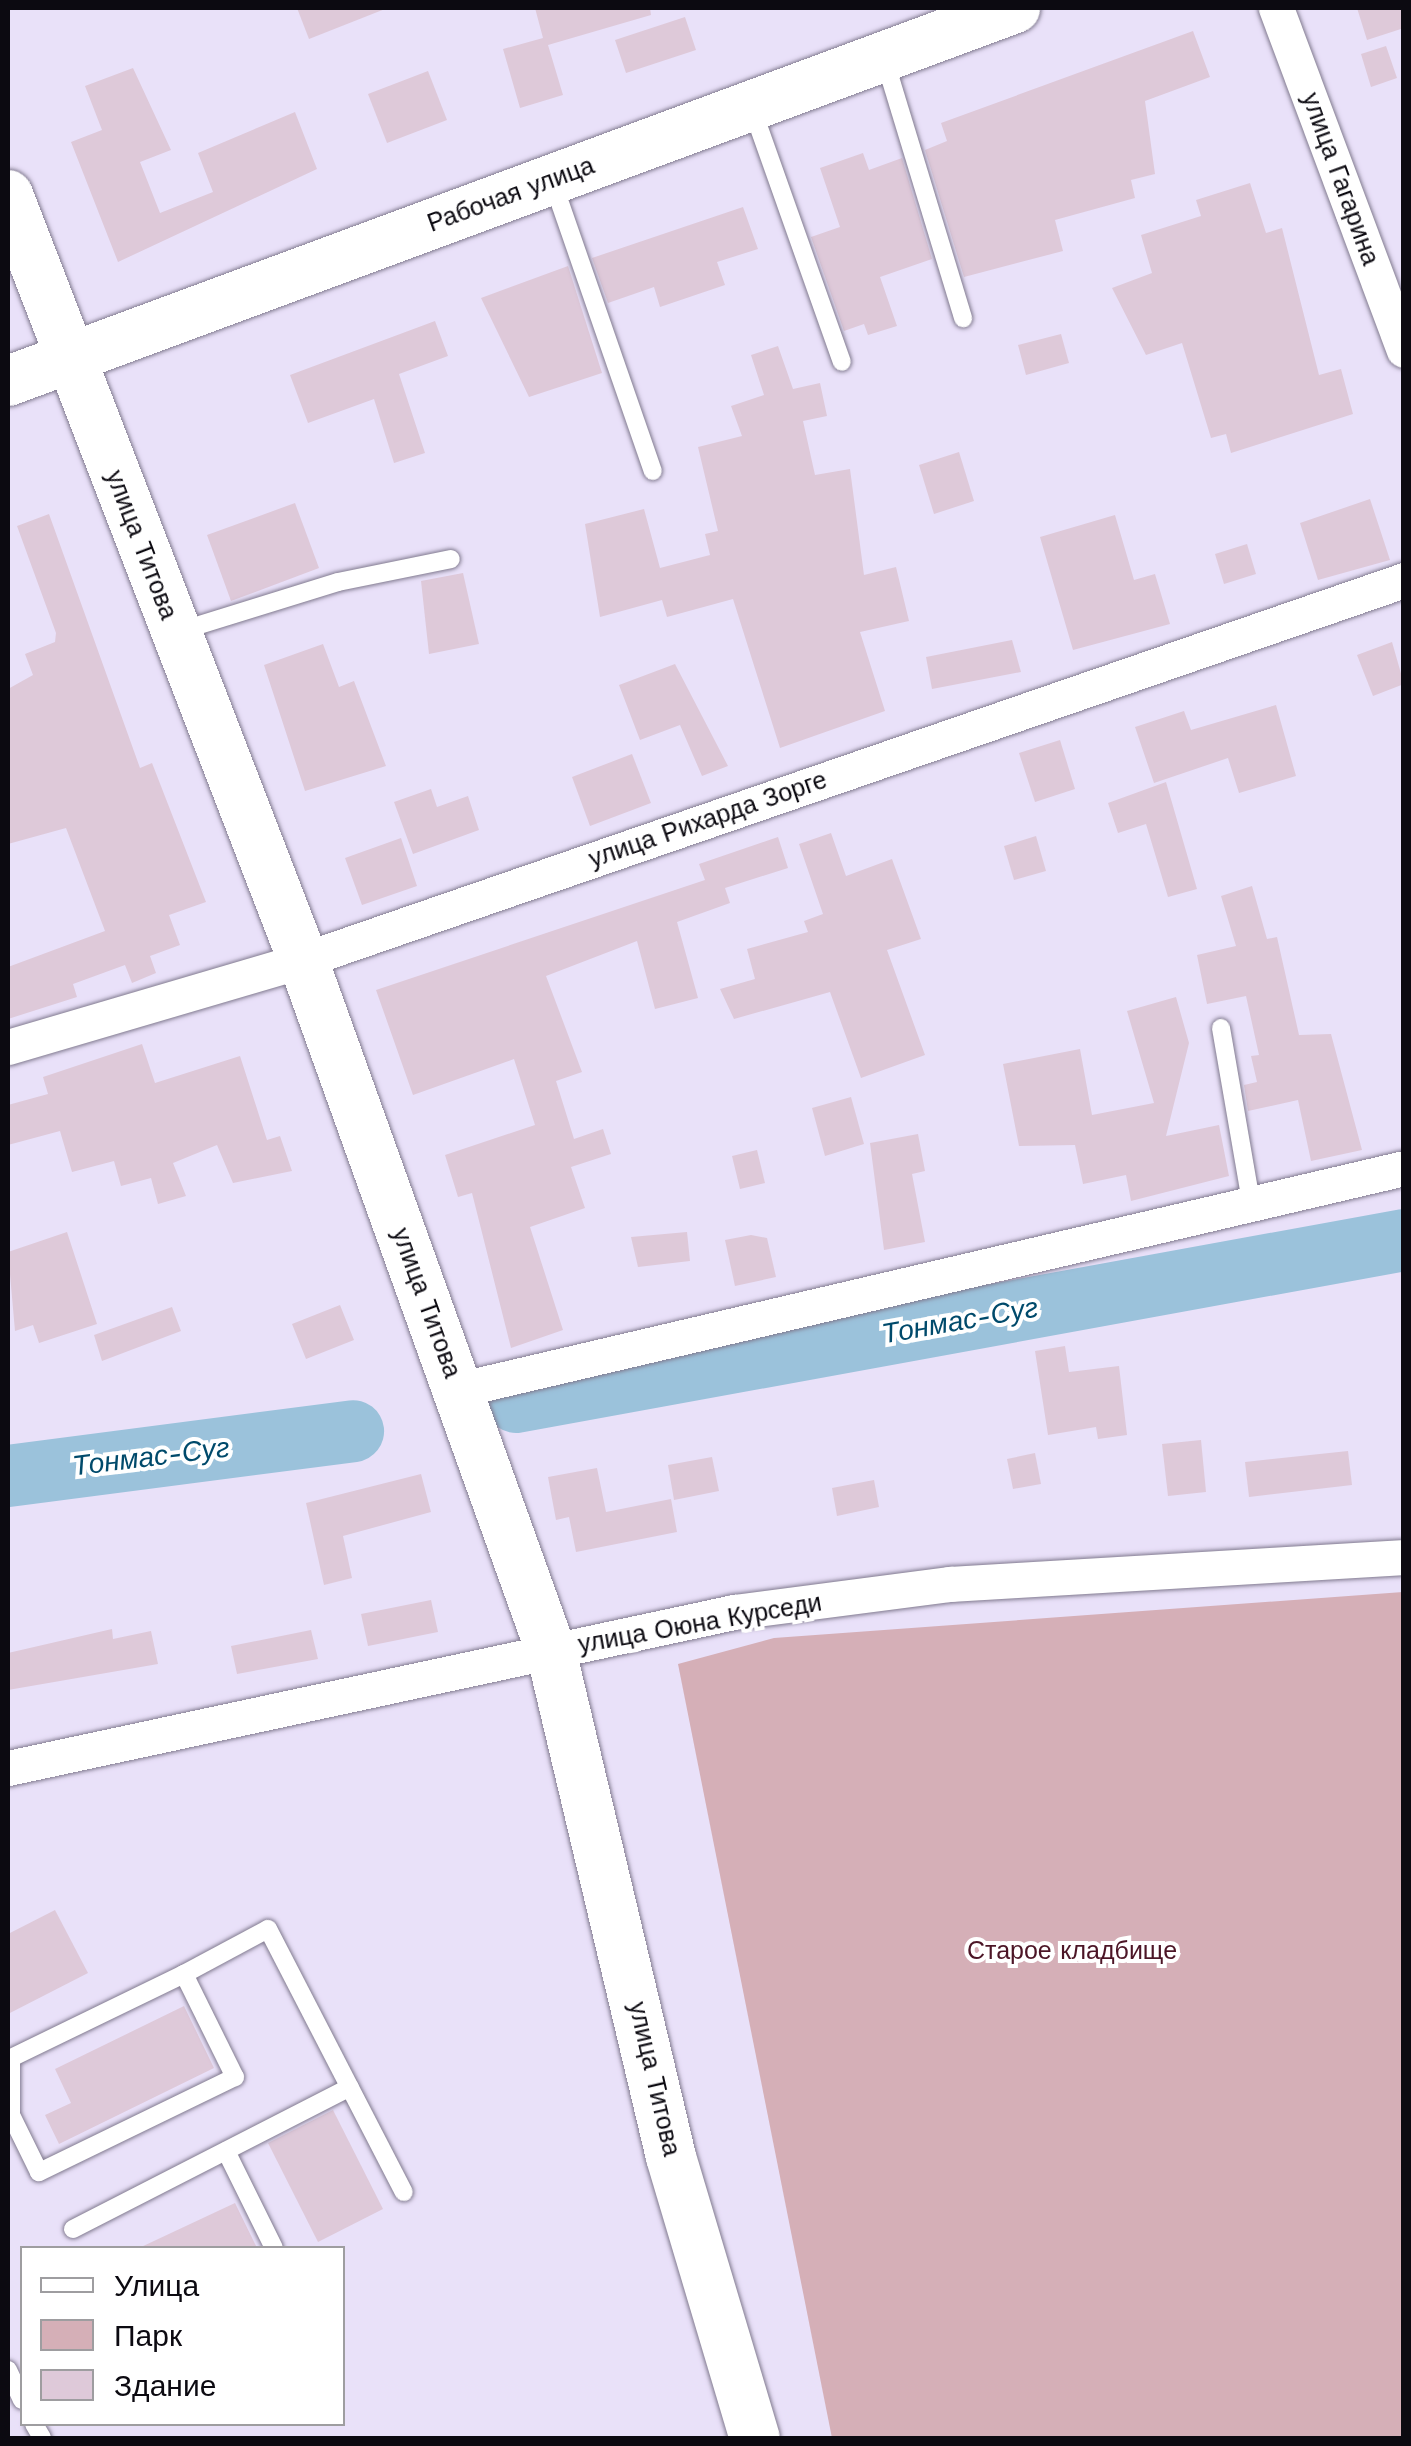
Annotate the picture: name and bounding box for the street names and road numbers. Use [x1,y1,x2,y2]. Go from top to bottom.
street label: улица Гагарина [1295,89,1385,269]
street label: Рабочая улица [424,151,598,239]
street label: улица Титова [99,466,183,624]
street label: улица Рихарда Зорге [585,765,831,875]
street label: улица Титова [385,1224,467,1382]
street label: улица Оюна Курседи [576,1588,824,1660]
street label: улица Титова [622,1999,686,2159]

